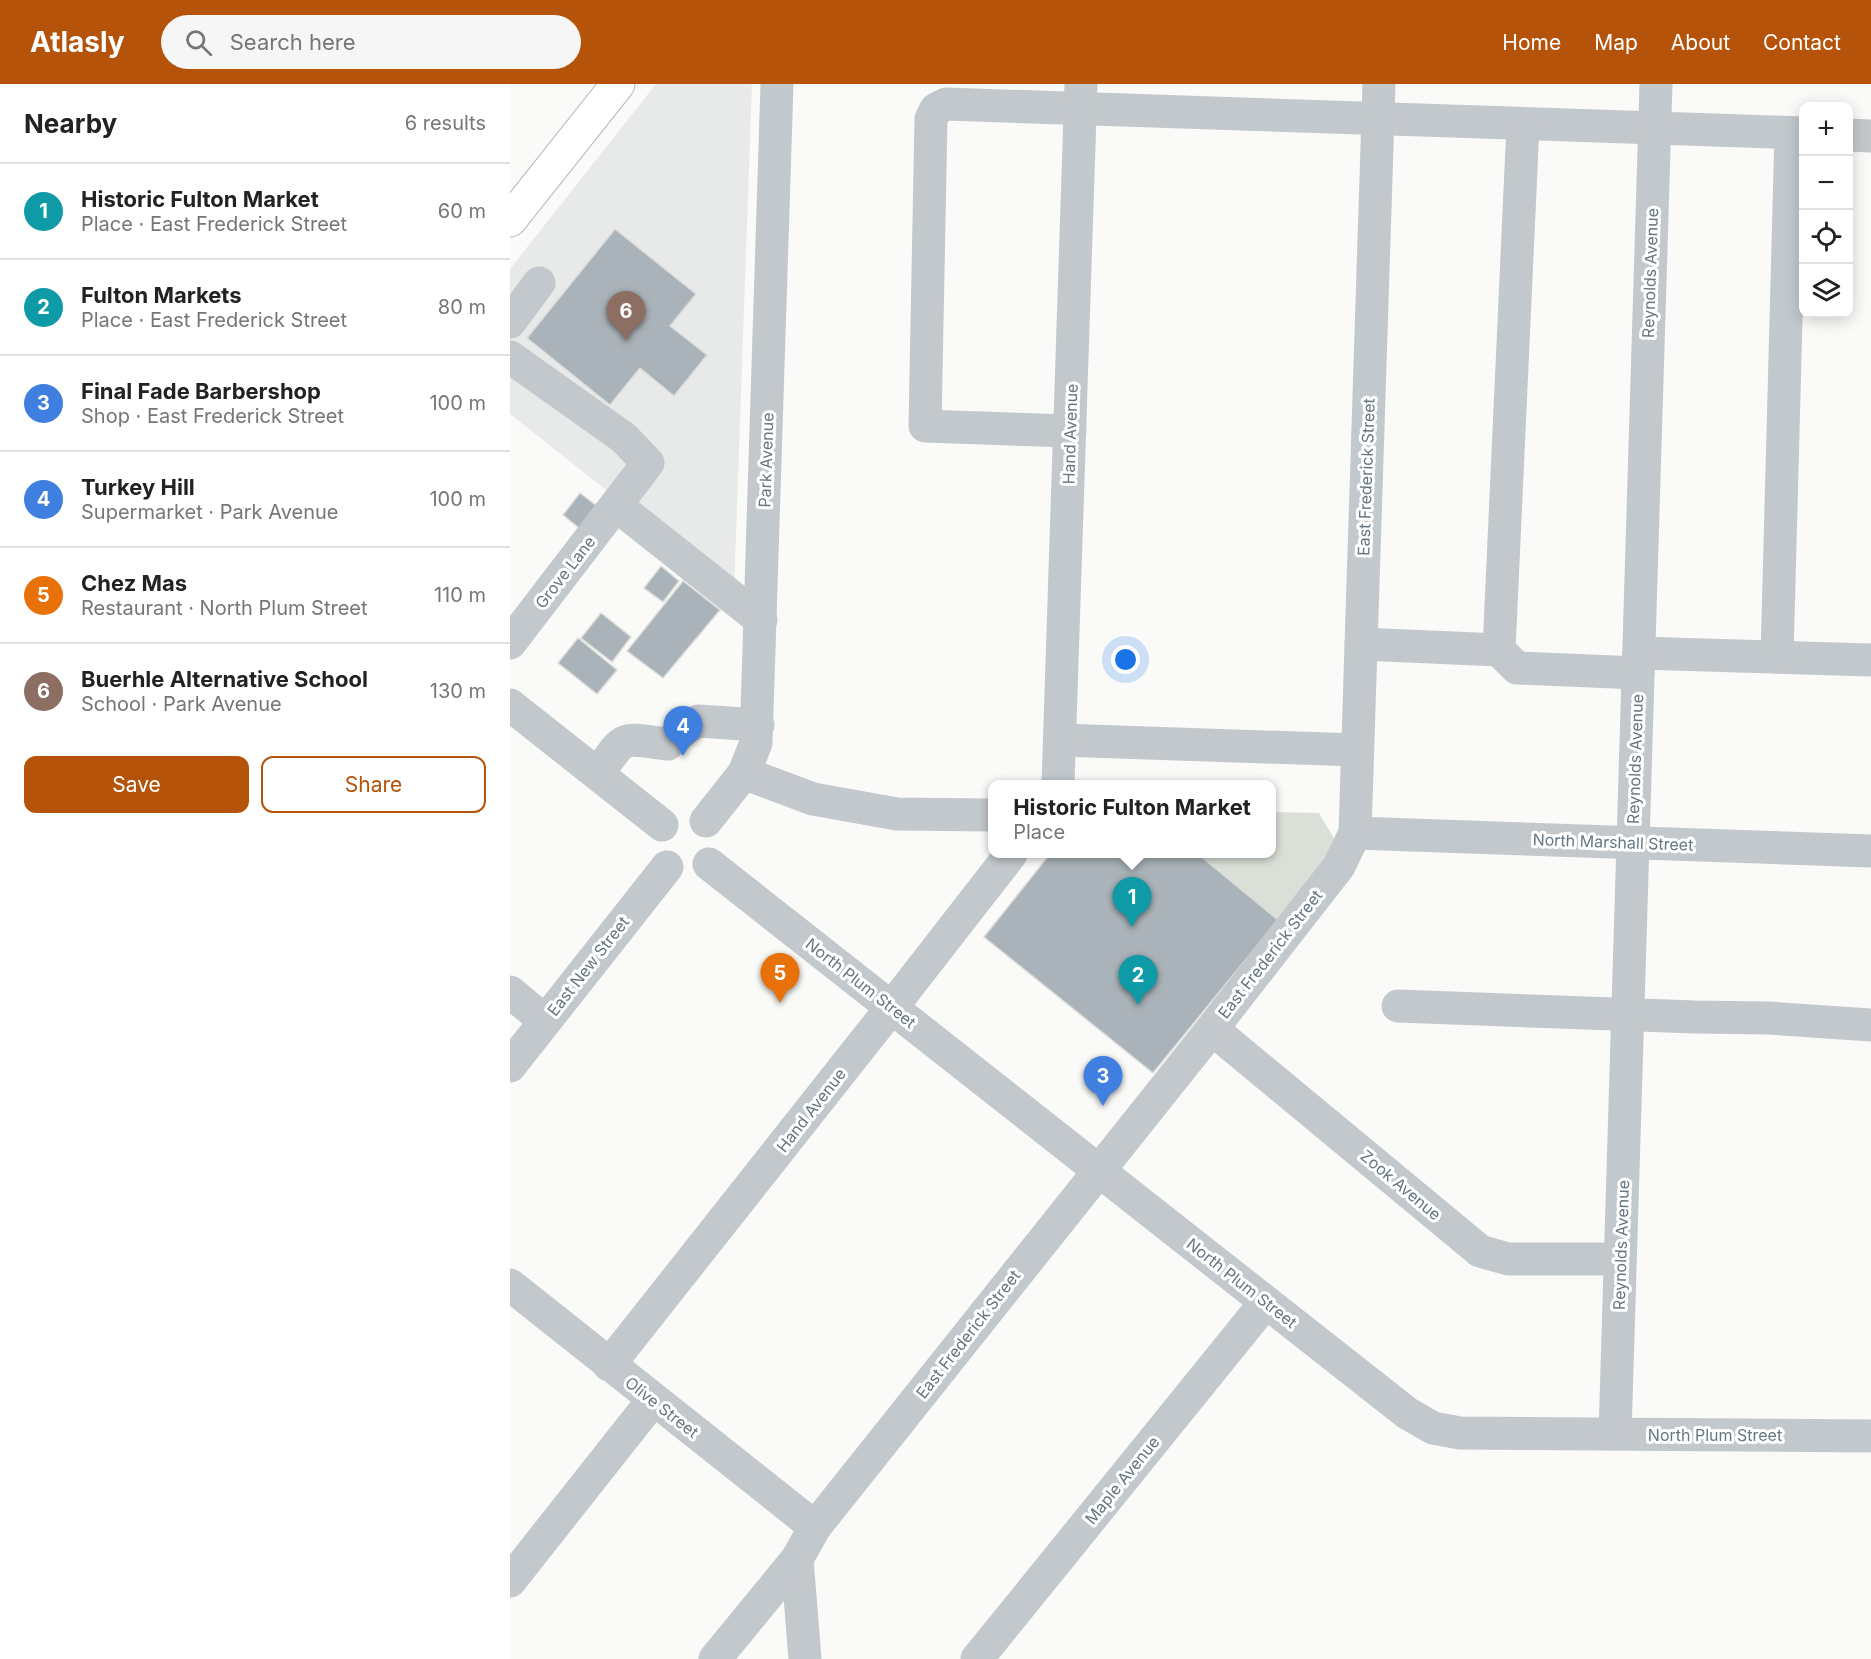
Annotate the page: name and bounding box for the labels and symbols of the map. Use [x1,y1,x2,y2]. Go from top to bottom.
street label: Reynolds Avenue [1638,208,1662,338]
pin: 6 [606,292,646,341]
street label: Hand Avenue [1058,383,1082,485]
street label: East Frederick Street [1353,398,1379,556]
street label: Park Avenue [754,412,778,508]
street label: Grove Lane [531,532,599,612]
your location [1111,645,1140,674]
street label: Reynolds Avenue [1623,694,1647,824]
pin: 4 [664,706,702,756]
street label: North Marshall Street [1532,829,1694,855]
pin: 1 [1112,878,1152,927]
street label: East Frederick Street [1214,886,1326,1022]
street label: East New Street [543,912,633,1020]
street label: North Plum Street [802,934,920,1032]
pin: 5 [760,954,800,1003]
pin: 2 [1118,956,1158,1005]
pin: 3 [1084,1056,1122,1106]
street label: Hand Avenue [772,1064,850,1156]
street label: Zook Avenue [1357,1146,1445,1224]
street label: Reynolds Avenue [1609,1180,1633,1310]
street label: North Plum Street [1183,1234,1301,1332]
street label: East Frederick Street [912,1266,1024,1402]
street label: Olive Street [621,1372,703,1442]
street label: North Plum Street [1648,1425,1782,1445]
street label: Maple Avenue [1081,1432,1163,1528]

